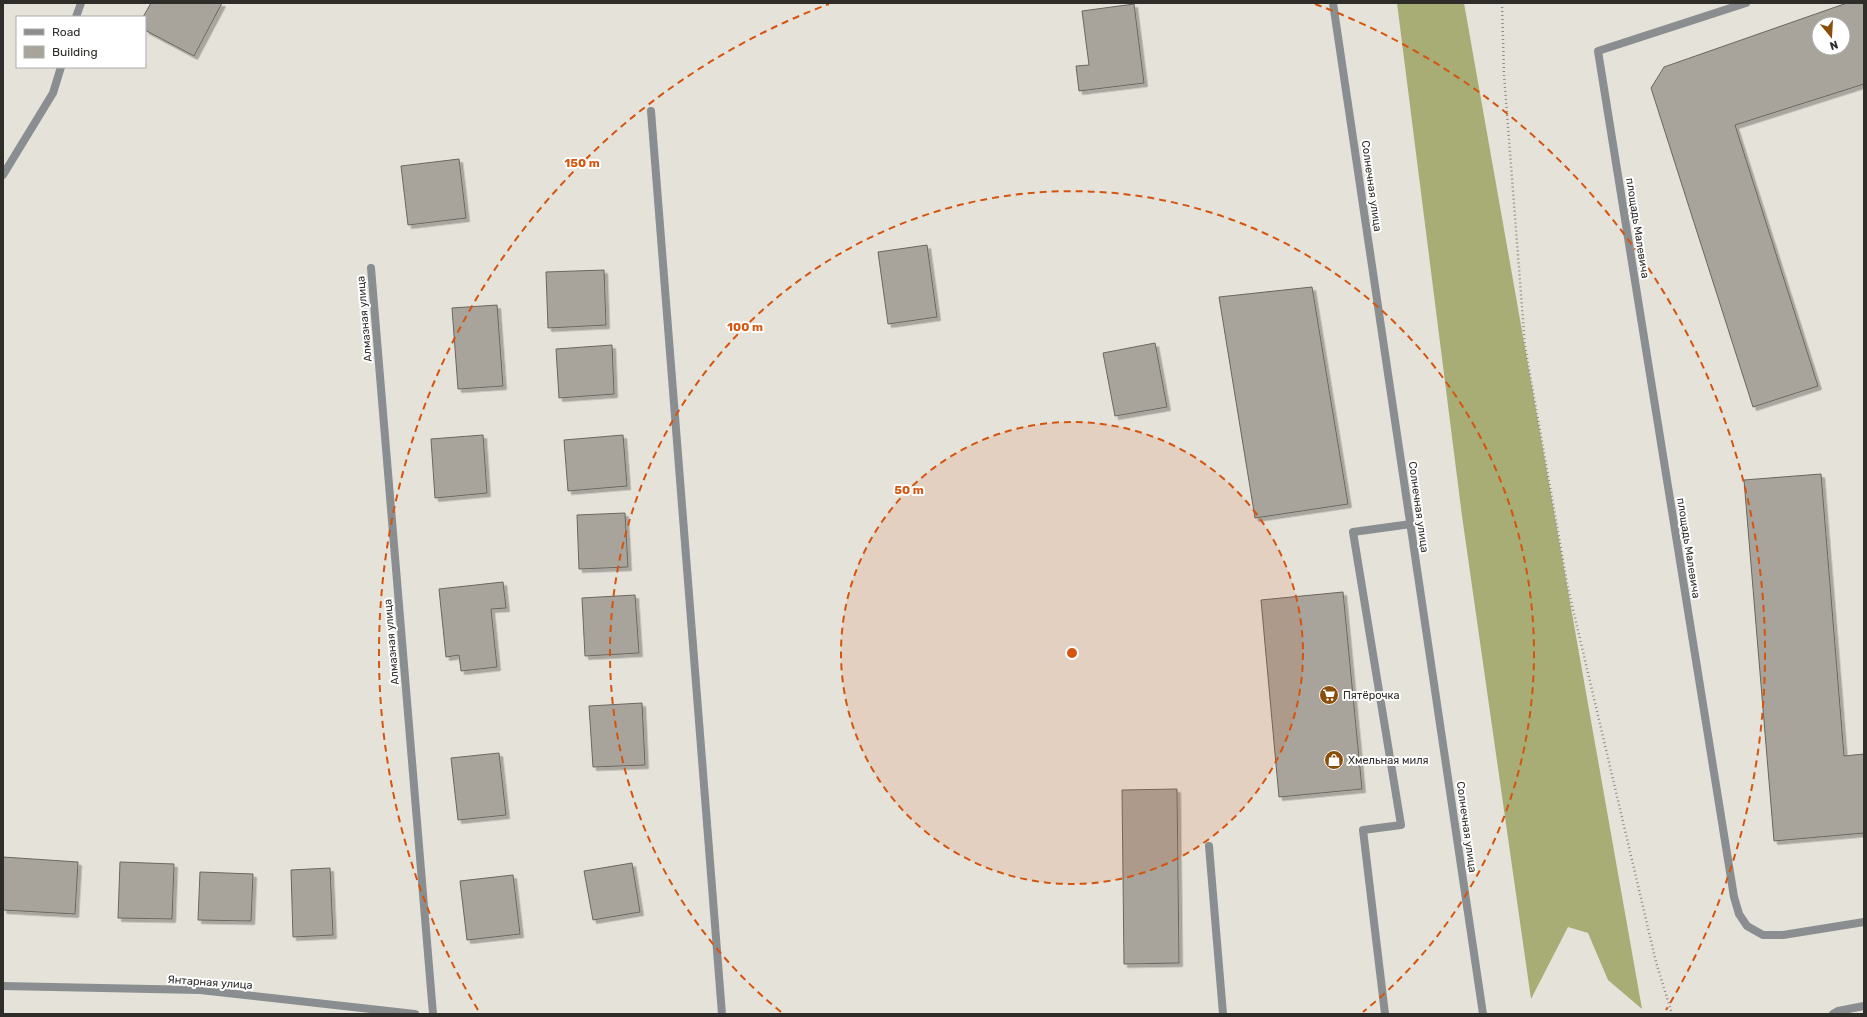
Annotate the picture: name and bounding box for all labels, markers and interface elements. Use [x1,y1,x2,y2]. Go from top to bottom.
legend [16,16,146,68]
north arrow [1811,16,1851,56]
text: Road [52,25,80,39]
text: N [1828,38,1840,52]
text: Building [52,45,98,59]
street label: Солнечная улица [1359,140,1384,232]
text: 150 m [564,156,600,170]
street label: площадь Малевича [1623,177,1652,279]
street label: Алмазная улица [354,276,375,362]
text: 100 m [727,320,763,334]
street label: Солнечная улица [1406,461,1431,553]
text: 50 m [894,483,924,497]
street label: площадь Малевича [1674,497,1703,599]
street label: Алмазная улица [381,599,402,685]
centre of rings [1065,646,1079,660]
supermarket icon: Пятёрочка [1318,684,1340,706]
place label: Пятёрочка [1343,689,1400,702]
shop icon: Хмельная миля [1323,749,1345,771]
place label: Хмельная миля [1348,754,1429,767]
street label: Солнечная улица [1454,781,1479,873]
street label: Янтарная улица [167,973,253,992]

